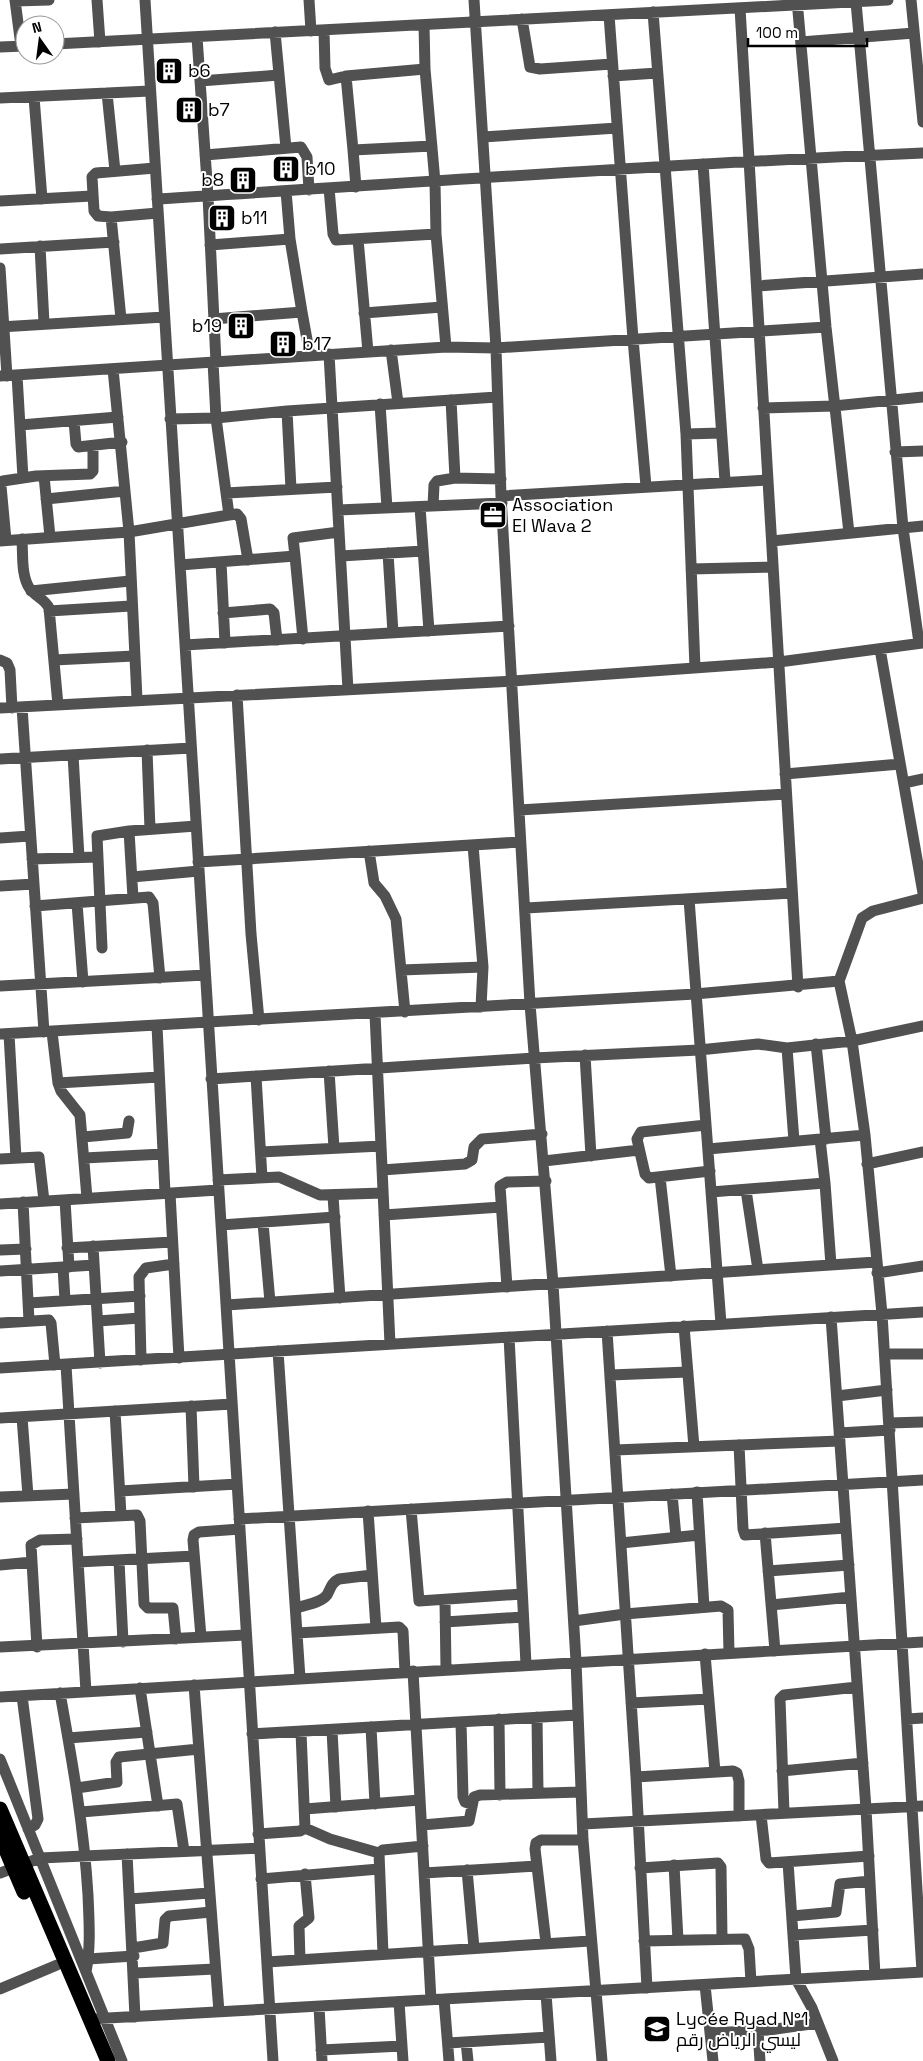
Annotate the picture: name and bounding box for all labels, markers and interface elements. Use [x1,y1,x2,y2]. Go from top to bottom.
north arrow [15,15,65,65]
scale bar [748,15,867,47]
text: N [30,18,44,37]
text: 100 m [756,23,798,42]
building icon: b6 [154,56,184,86]
place label: b6 [188,59,211,82]
building icon: b7 [174,95,204,125]
place label: b7 [208,98,230,121]
building icon: b10 [271,154,301,184]
place label: b10 [305,157,336,180]
building icon: b8 [228,165,258,195]
place label: b8 [201,168,224,191]
building icon: b11 [207,203,237,233]
place label: b11 [241,206,268,229]
building icon: b19 [226,311,256,341]
place label: b19 [192,314,222,337]
building icon: b17 [268,329,298,359]
place label: b17 [302,332,331,355]
place label: Association El Wava 2 [512,493,613,537]
office icon: Association El Wava 2 [478,500,508,530]
place label: Lycée Ryad N°1 ليسي الرياض رقم [676,2007,809,2053]
school or university icon: Lycée Ryad N°1 ليسي الرياض رقم [642,2014,672,2044]

